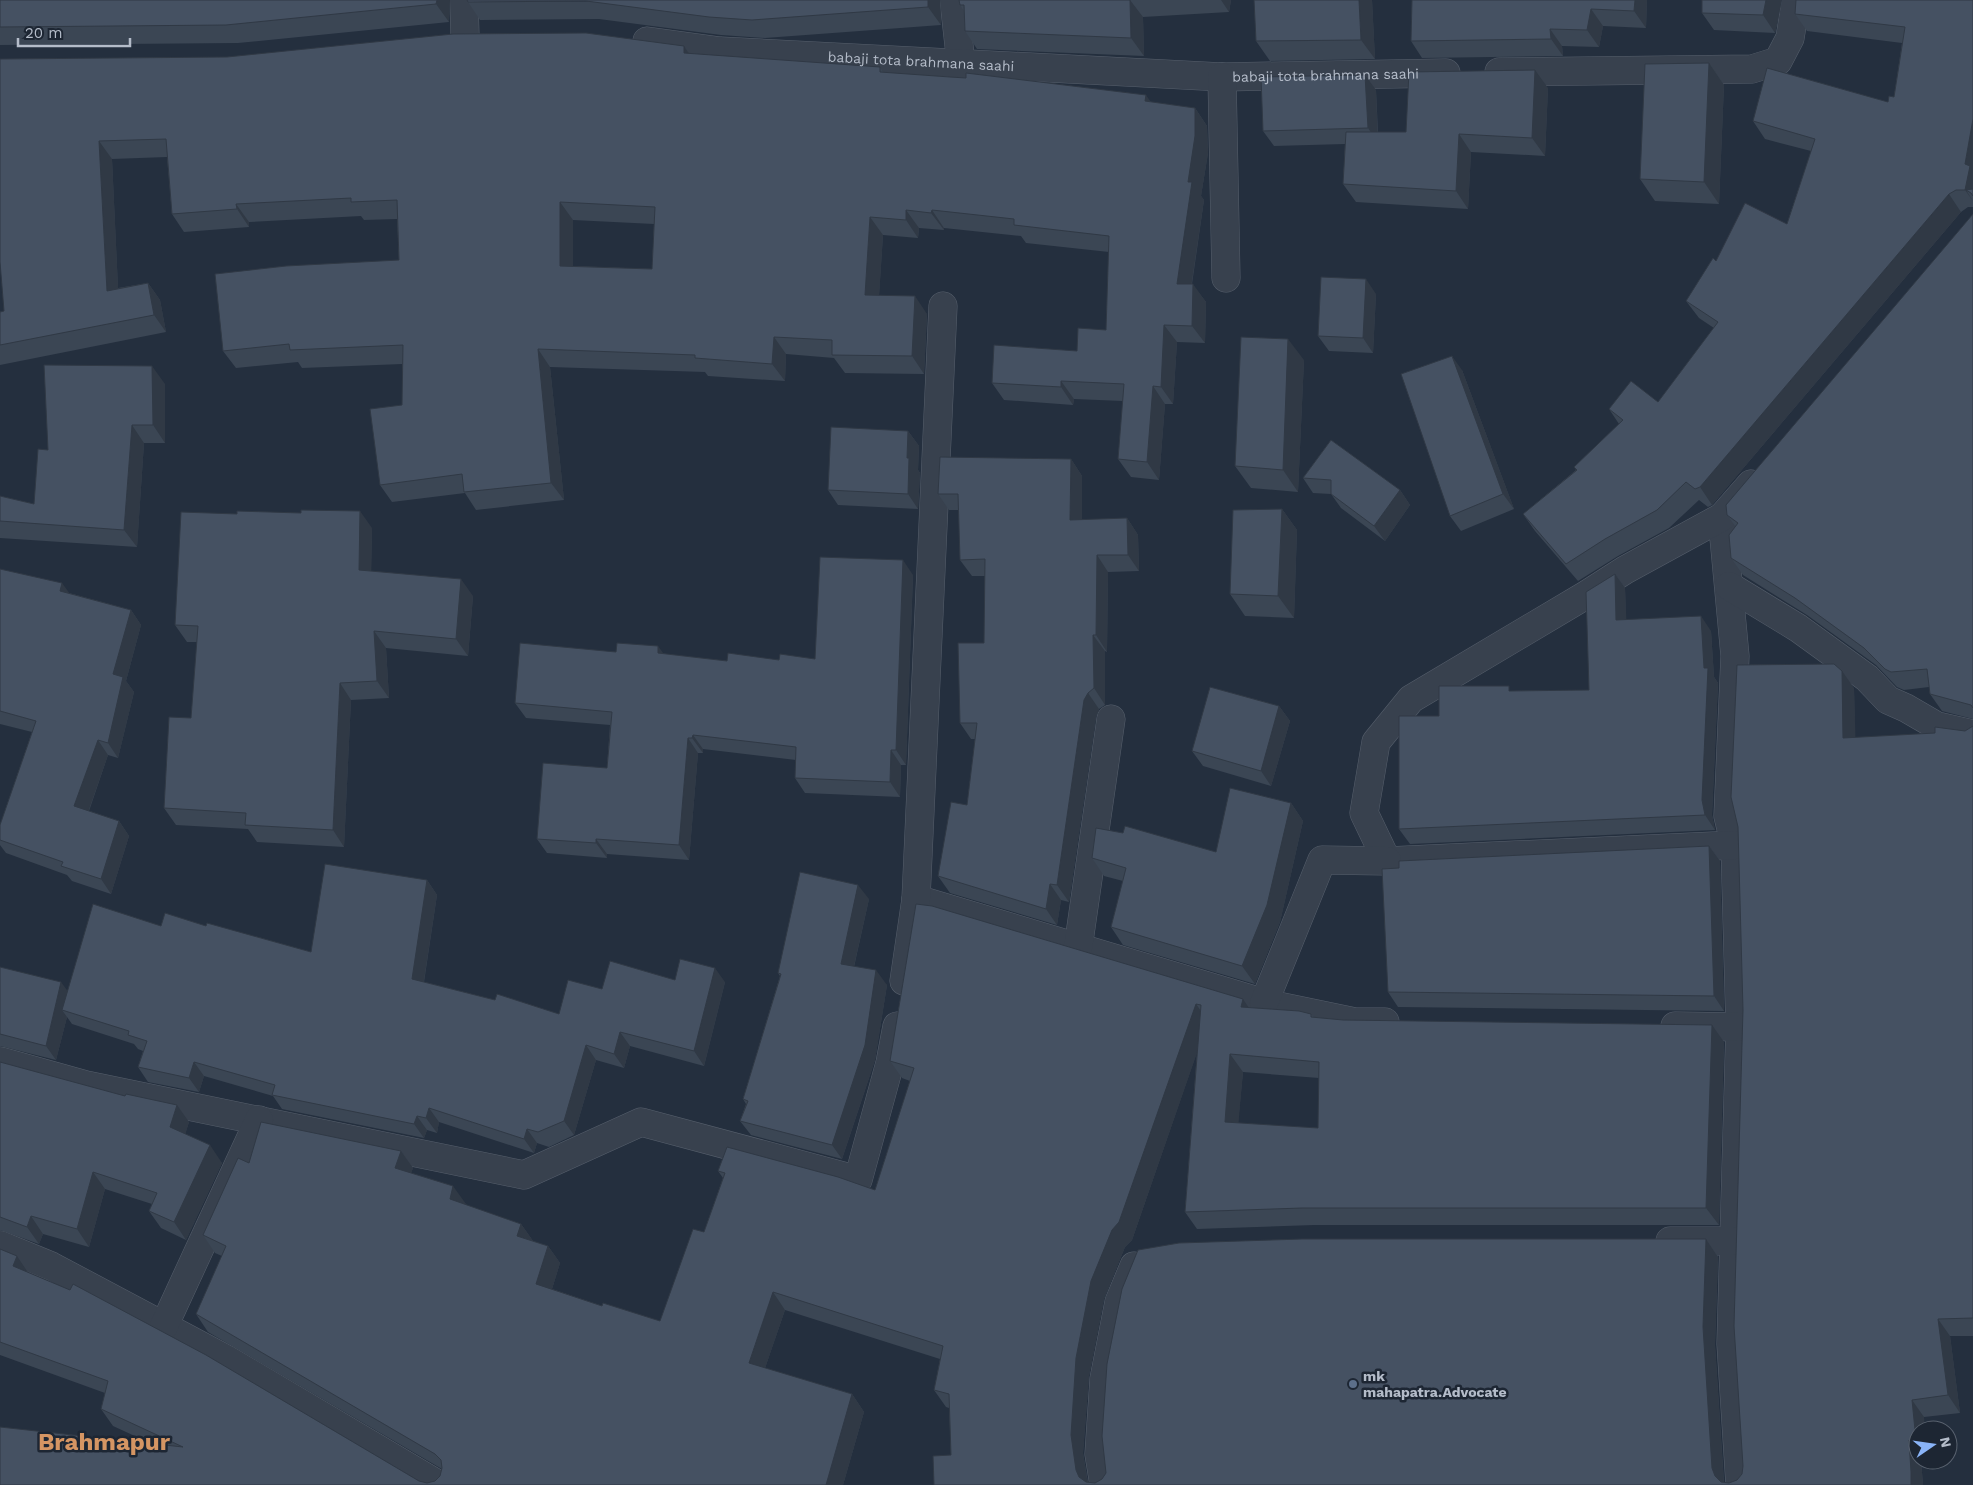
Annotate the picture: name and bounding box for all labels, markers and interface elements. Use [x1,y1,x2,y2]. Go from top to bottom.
scale bar [18,15,130,47]
text: 20 m [25,24,63,42]
street label: babaji tota brahmana saahi [827,49,1015,74]
street label: babaji tota brahmana saahi [1232,65,1419,85]
place label: mk mahapatra.Advocate [1363,1368,1507,1400]
marker: mk mahapatra.Advocate [1347,1378,1359,1390]
north arrow [1908,1420,1958,1470]
district label: Brahmapur [38,1428,171,1456]
text: N [1937,1435,1955,1449]

